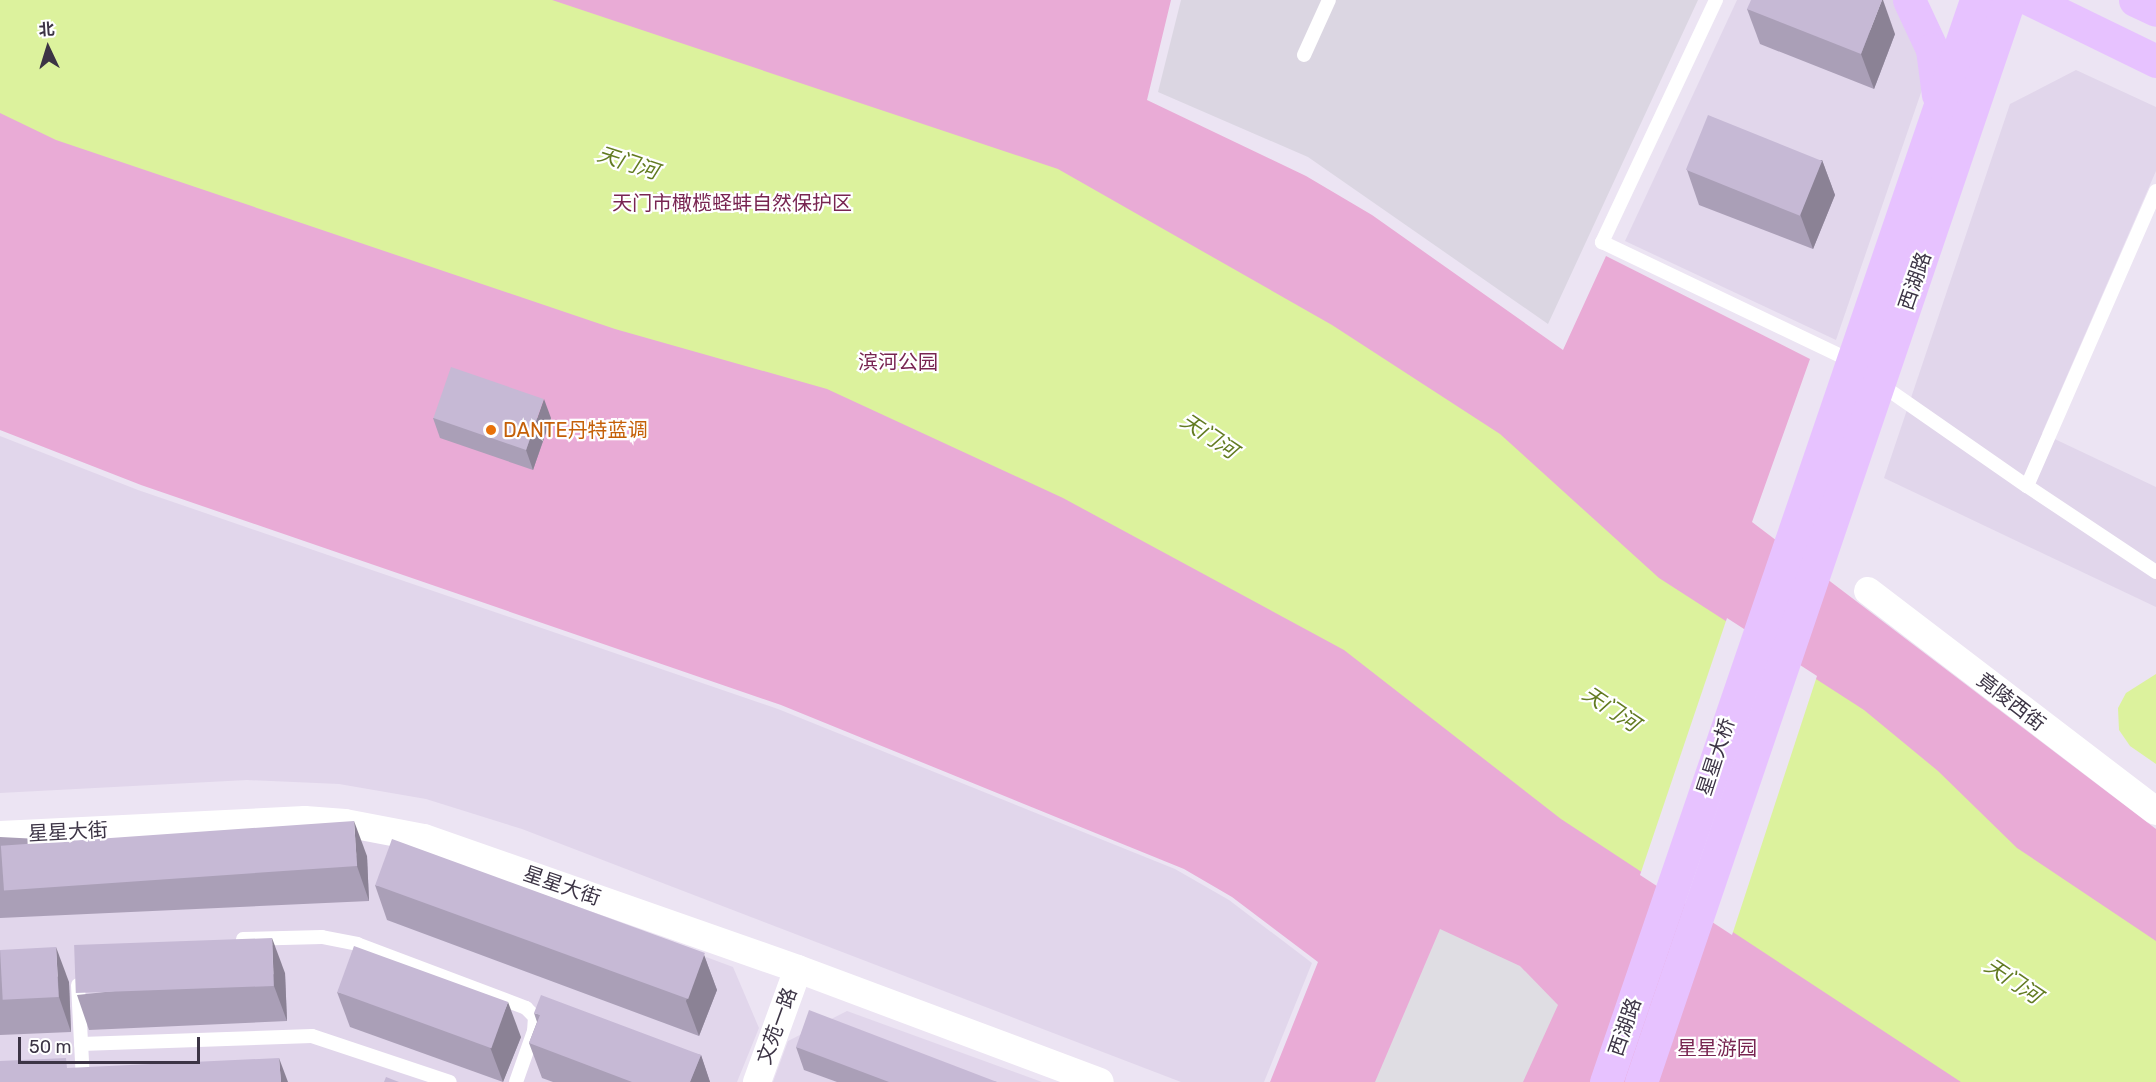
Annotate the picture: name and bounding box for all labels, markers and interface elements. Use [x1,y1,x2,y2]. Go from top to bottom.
north arrow [18,18,78,78]
text: 北 [38,20,55,40]
water label: 天门河 [594,141,662,185]
park label: 天门市橄榄蛏蚌自然保护区 [612,191,852,215]
street label: 西湖路 [1894,249,1936,313]
park label: 滨河公园 [858,350,938,374]
water label: 天门河 [1176,408,1242,464]
place label: DANTE丹特蓝调 [503,418,648,442]
marker: DANTE丹特蓝调 [484,423,498,437]
street label: 竟陵西街 [1972,668,2050,736]
water label: 天门河 [1578,681,1644,737]
street label: 星星大桥 [1692,715,1740,799]
street label: 星星大街 [27,818,109,846]
street label: 星星大街 [520,862,604,910]
water label: 天门河 [1980,953,2046,1009]
street label: 文苑一路 [752,984,802,1068]
street label: 西湖路 [1604,995,1646,1059]
scale bar [21,1025,202,1063]
text: 50 m [29,1036,72,1058]
park label: 星星游园 [1677,1036,1757,1060]

